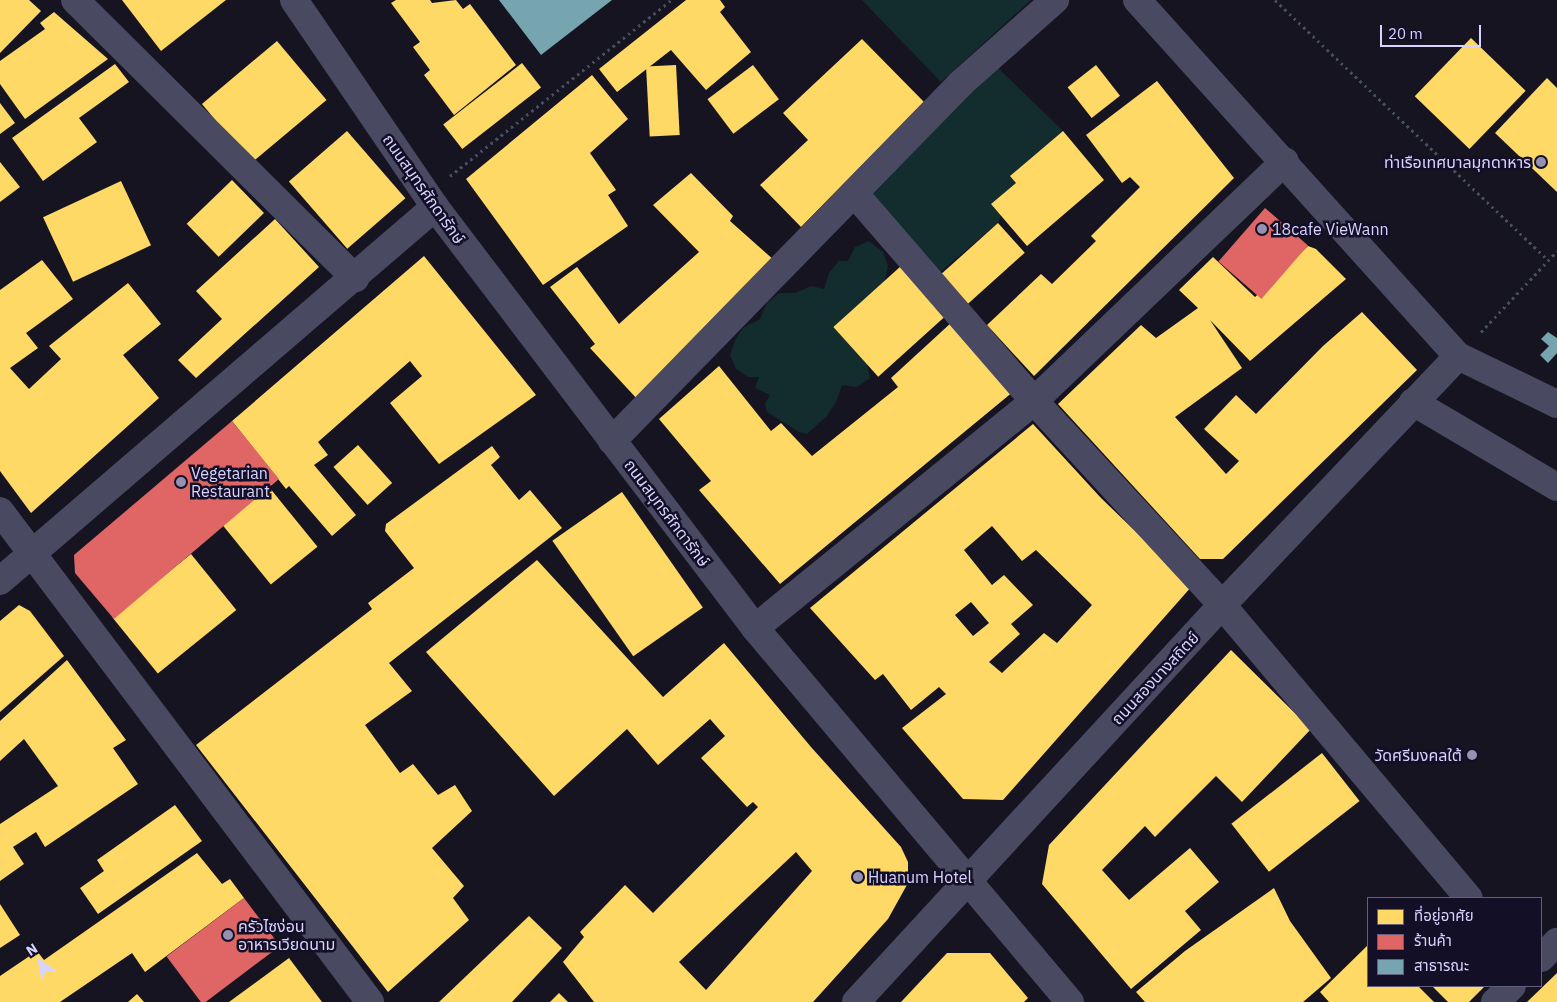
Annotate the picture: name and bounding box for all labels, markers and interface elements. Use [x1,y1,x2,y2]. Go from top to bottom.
scale bar [1382,15,1483,47]
text: 20 m [1388,24,1423,43]
street label: ถนนสมุทรศักดารักษ์ [379,130,469,248]
place label: ท่าเรือเทศบาลมุกดาหาร [1384,152,1531,172]
marker: ท่าเรือเทศบาลมุกดาหาร [1535,156,1547,168]
place label: 18cafe VieWann [1272,219,1389,239]
marker: 18cafe VieWann [1256,223,1268,235]
street label: ถนนสมุทรศักดารักษ์ [620,456,714,570]
place label: Vegetarian Restaurant [191,463,270,501]
marker: Vegetarian Restaurant [175,476,187,488]
street label: ถนนสองนางสถิตย์ [1107,628,1203,728]
place label: วัดศรีมงคลใต้ [1374,745,1462,765]
marker: วัดศรีมงคลใต้ [1466,749,1478,761]
place label: Huanum Hotel [868,867,972,887]
marker: Huanum Hotel [852,871,864,883]
legend [1367,897,1542,987]
text: ที่อยู่อาศัย [1414,906,1474,925]
place label: ครัวไซง่อน อาหารเวียดนาม [238,916,335,954]
marker: ครัวไซง่อน อาหารเวียดนาม [222,929,234,941]
text: ร้านค้า [1414,931,1452,950]
north arrow [15,937,65,987]
text: N [23,939,41,960]
text: สาธารณะ [1414,956,1469,975]

